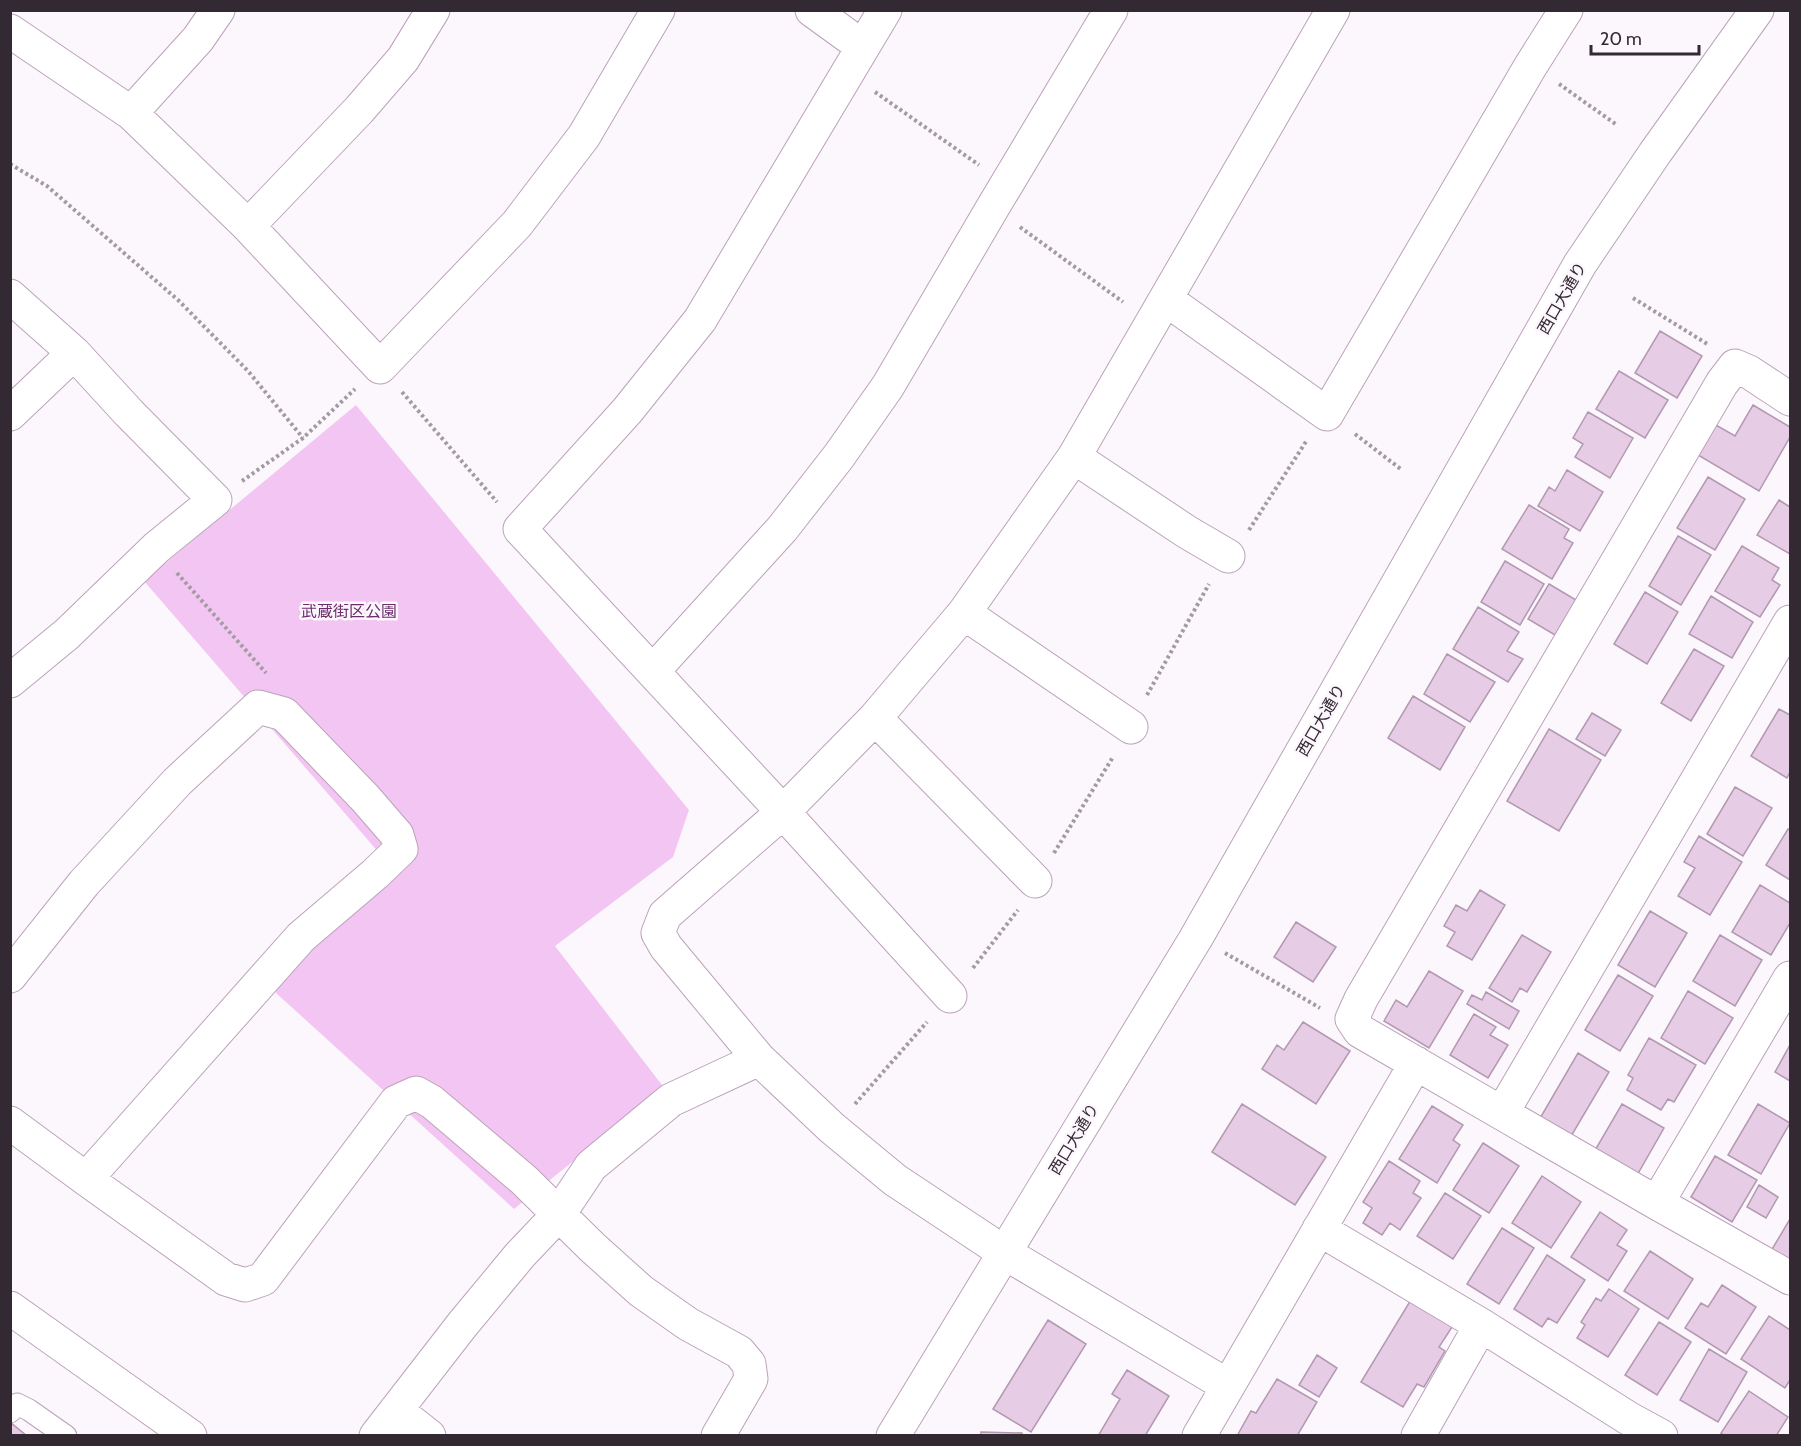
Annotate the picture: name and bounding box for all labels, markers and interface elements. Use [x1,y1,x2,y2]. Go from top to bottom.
scale bar [1591,18,1699,56]
text: 20 m [1600,28,1642,50]
street label: 西口大通り [1534,259,1590,337]
park label: 武蔵街区公園 [301,602,397,621]
street label: 西口大通り [1293,681,1349,759]
street label: 西口大通り [1045,1100,1103,1178]

